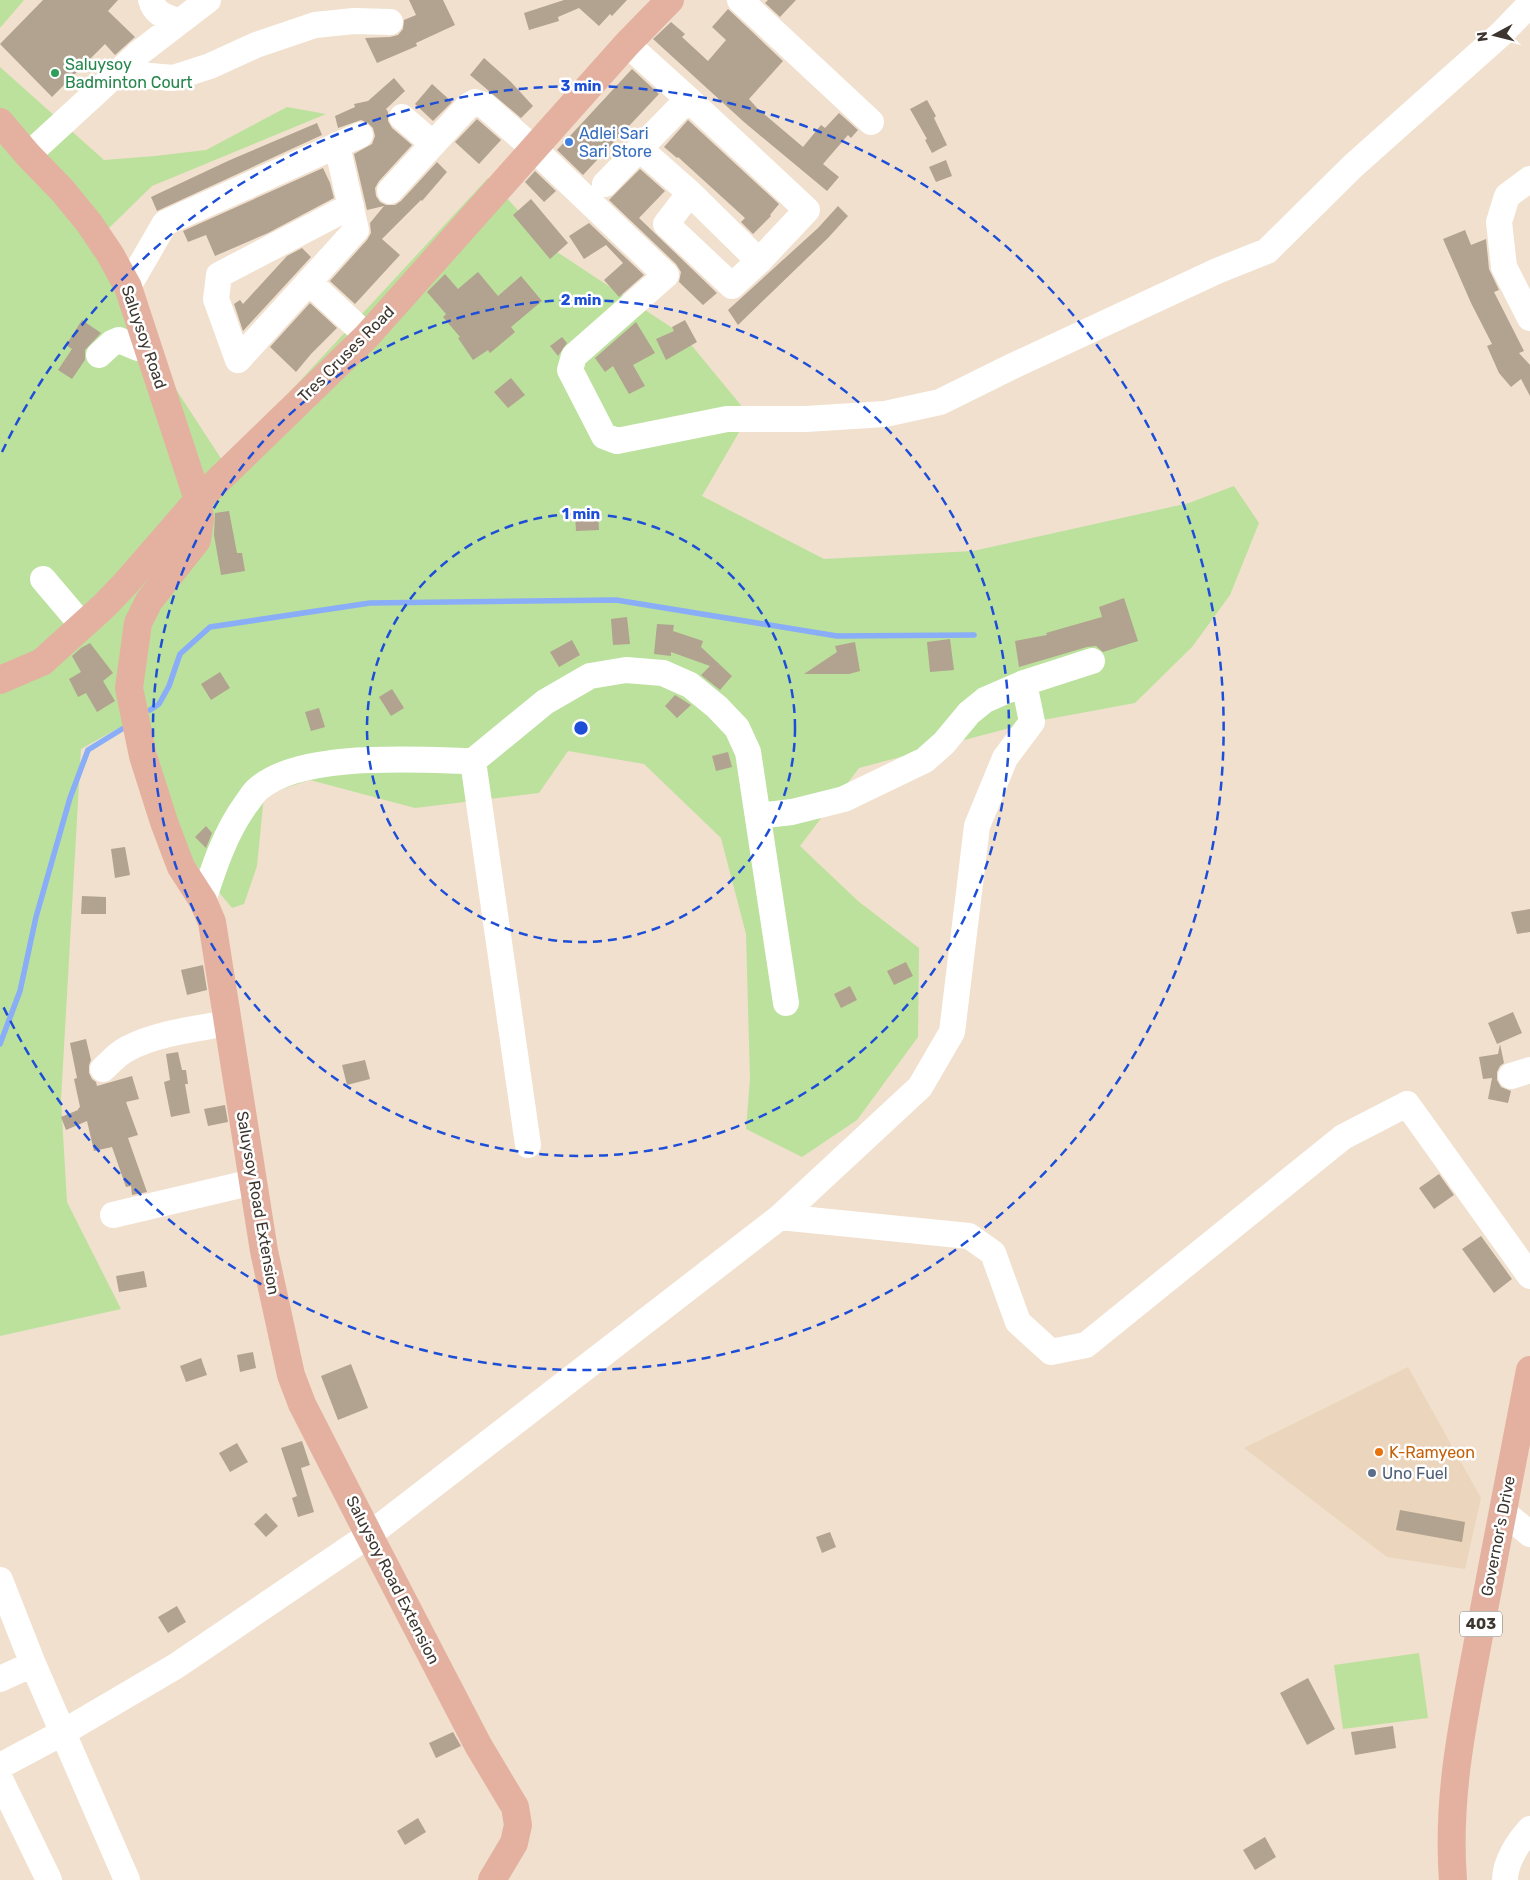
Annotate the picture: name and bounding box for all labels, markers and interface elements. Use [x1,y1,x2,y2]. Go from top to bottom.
north arrow [1470,10,1520,60]
text: N [1474,30,1492,43]
place label: Saluysoy Badminton Court [65,55,193,92]
marker: Saluysoy Badminton Court [49,67,61,79]
text: 3 min [561,77,601,95]
place label: Adlei Sari Sari Store [579,124,652,161]
marker: Adlei Sari Sari Store [563,136,575,148]
street label: Saluysoy Road [117,283,171,391]
text: 2 min [561,291,601,309]
street label: Tres Cruses Road [294,302,398,406]
text: 1 min [562,505,600,523]
centre of rings [572,719,590,737]
street label: Saluysoy Road Extension [232,1110,284,1296]
place label: K-Ramyeon [1389,1443,1475,1462]
marker: K-Ramyeon [1373,1446,1385,1458]
place label: Uno Fuel [1382,1464,1448,1483]
marker: Uno Fuel [1366,1467,1378,1479]
street label: Governor's Drive [1477,1474,1519,1598]
street label: Saluysoy Road Extension [342,1493,444,1667]
road number: 403 [1460,1612,1502,1636]

